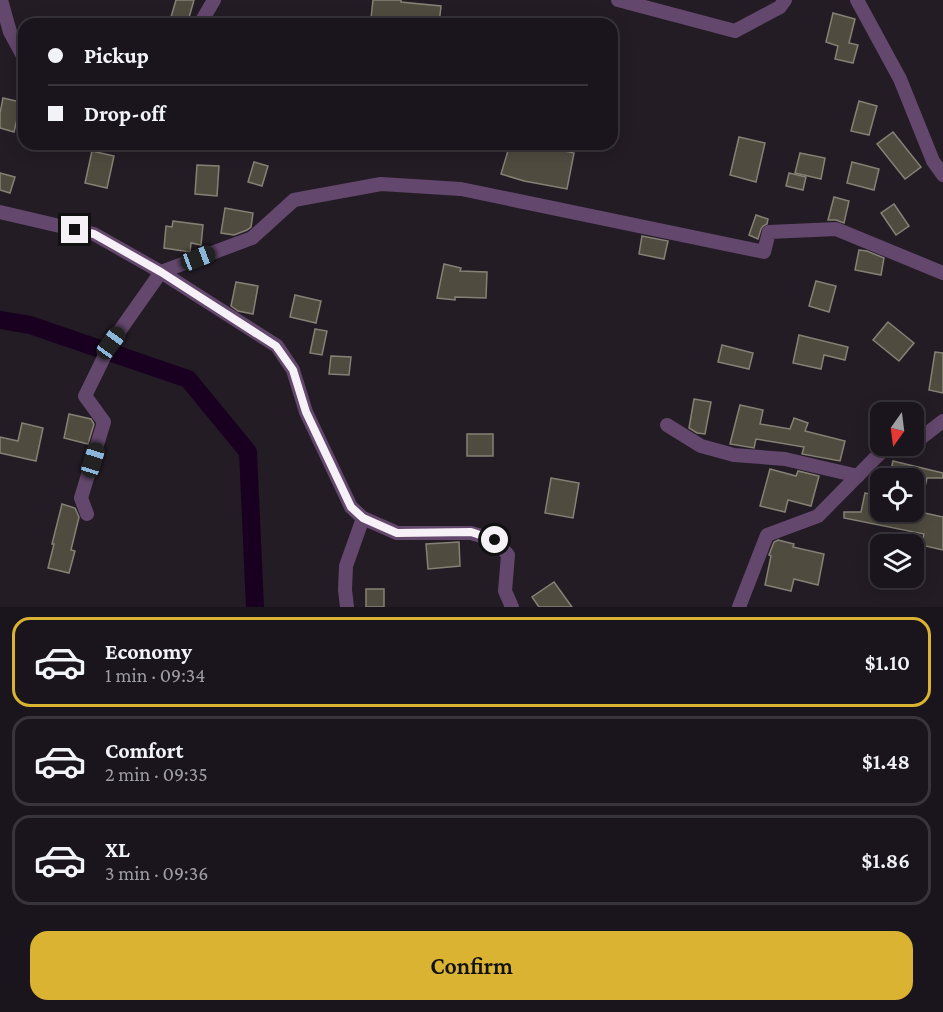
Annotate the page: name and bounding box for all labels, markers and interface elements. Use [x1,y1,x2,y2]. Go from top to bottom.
text: Pickup [84,43,149,68]
text: Drop-off [84,101,166,126]
route end [61,216,88,243]
car [178,243,218,273]
car [93,323,129,363]
north arrow [870,402,924,456]
map controls [870,402,924,588]
car [79,440,107,480]
button: locate [870,468,924,522]
route start [481,526,508,553]
button: layers [870,534,924,588]
icon: car [33,635,87,689]
text: Economy [105,639,192,664]
text: $1.10 [865,650,910,675]
text: 1 min · 09:34 [105,664,206,686]
icon: car [33,734,87,788]
text: Comfort [105,738,183,763]
text: $1.48 [862,749,910,774]
text: 2 min · 09:35 [105,763,208,785]
icon: car [33,833,87,887]
text: XL [105,837,130,862]
text: $1.86 [862,848,910,873]
text: 3 min · 09:36 [105,862,208,884]
button: Confirm [30,931,913,1000]

